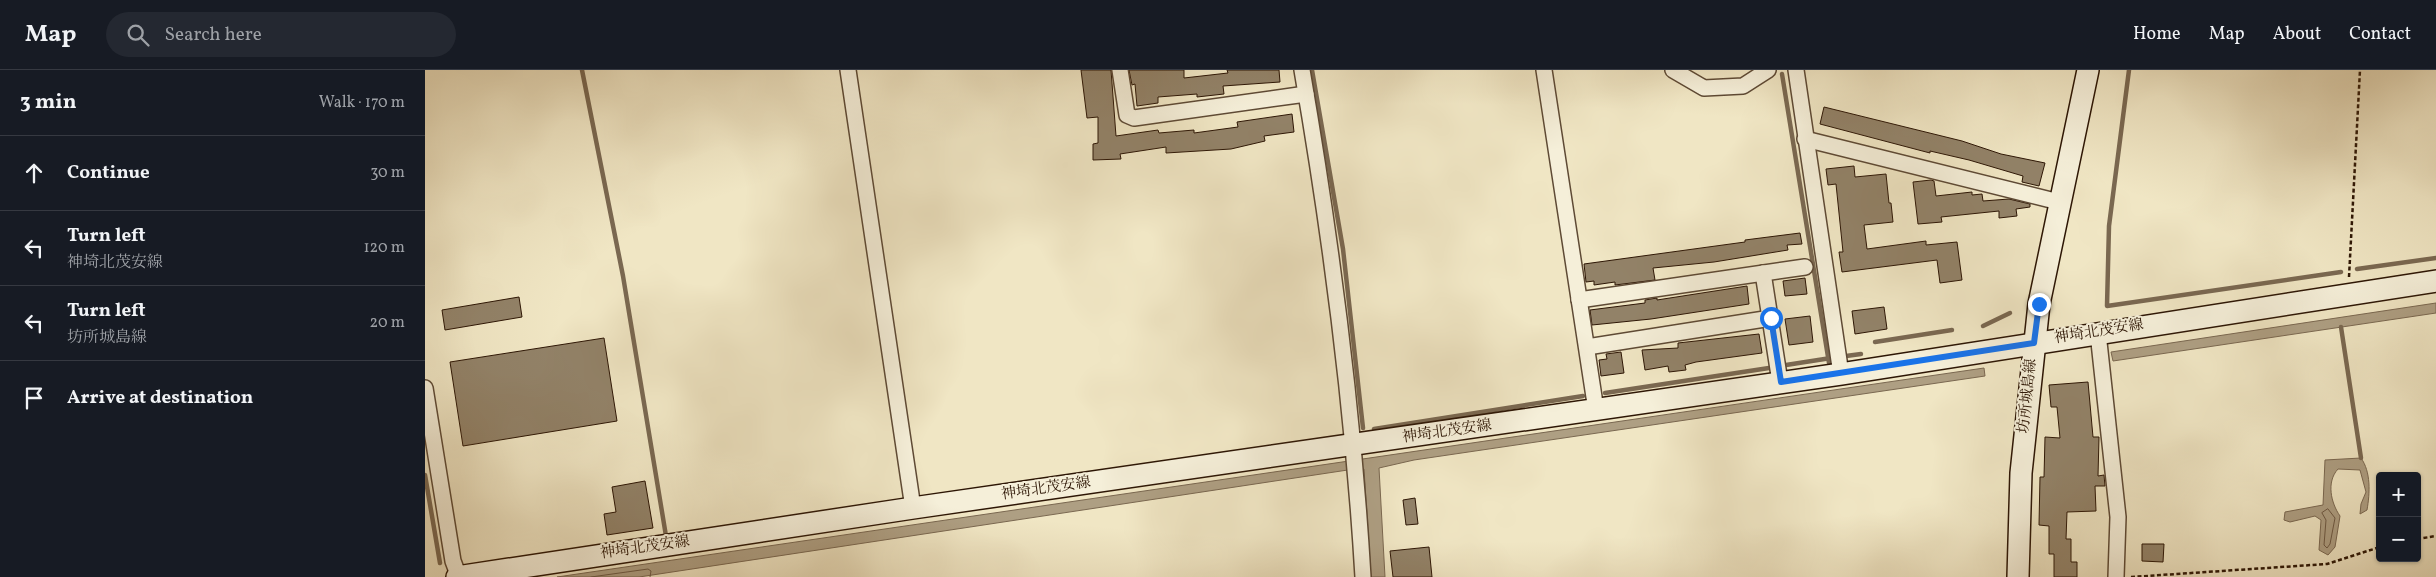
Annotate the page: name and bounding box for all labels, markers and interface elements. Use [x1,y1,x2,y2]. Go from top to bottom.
search box [106,12,456,57]
text: Map [25,18,76,52]
icon: search [124,21,152,49]
text: Search here [164,22,262,48]
text: Home [2133,22,2181,47]
text: Map [2209,22,2245,47]
text: About [2273,22,2321,47]
text: Contact [2349,22,2411,47]
text: 3 min [20,88,76,117]
text: Walk · 170 m [319,92,405,114]
icon: ahead [20,159,48,187]
text: Continue [67,160,150,186]
text: 30 m [370,162,405,184]
text: Turn left [67,223,146,249]
icon: left [20,234,48,262]
text: 120 m [363,237,405,259]
text: 神埼北茂安線 [67,252,163,274]
route end [2028,293,2051,316]
text: Turn left [67,298,146,324]
route start [1760,307,1783,330]
icon: left [20,309,48,337]
text: 20 m [370,312,405,334]
street label: 神埼北茂安線 [2053,315,2145,349]
text: 坊所城島線 [67,327,147,349]
street label: 坊所城島線 [2014,358,2042,434]
icon: arrive [20,384,48,412]
text: Arrive at destination [67,385,253,411]
street label: 神埼北茂安線 [1401,415,1493,449]
street label: 神埼北茂安線 [1000,472,1092,506]
map controls [2376,472,2421,562]
button: + [2376,472,2421,517]
button: − [2376,517,2421,562]
street label: 神埼北茂安線 [599,531,691,565]

